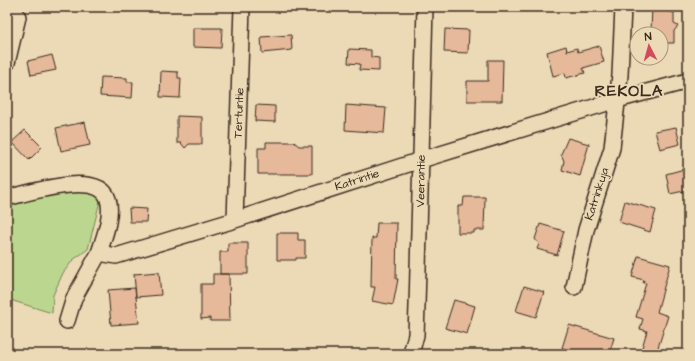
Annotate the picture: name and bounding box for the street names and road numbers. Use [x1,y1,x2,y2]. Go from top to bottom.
street label: Tertuntie [230,87,248,139]
street label: Veerantie [412,154,430,207]
street label: Katrintie [333,165,382,195]
street label: Katrinkuja [581,166,613,222]

